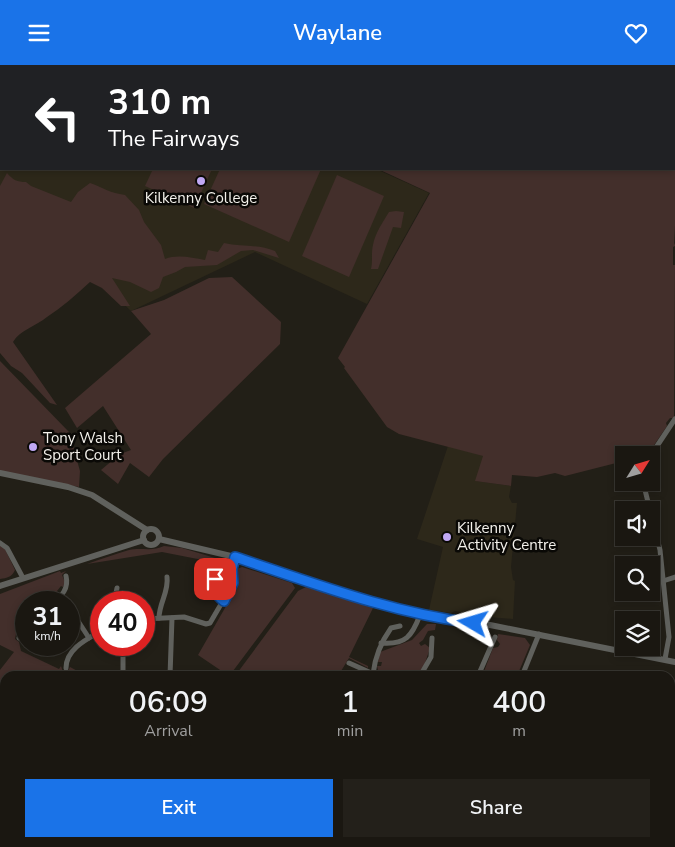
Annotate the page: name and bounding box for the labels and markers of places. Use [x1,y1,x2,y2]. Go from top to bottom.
marker: Kilkenny College [195,175,207,187]
place label: Kilkenny College [145,188,257,208]
place label: Tony Walsh Sport Court [43,428,123,465]
marker: Tony Walsh Sport Court [27,441,39,453]
place label: Kilkenny Activity Centre [457,518,556,555]
marker: Kilkenny Activity Centre [441,531,453,543]
pin [194,558,236,600]

